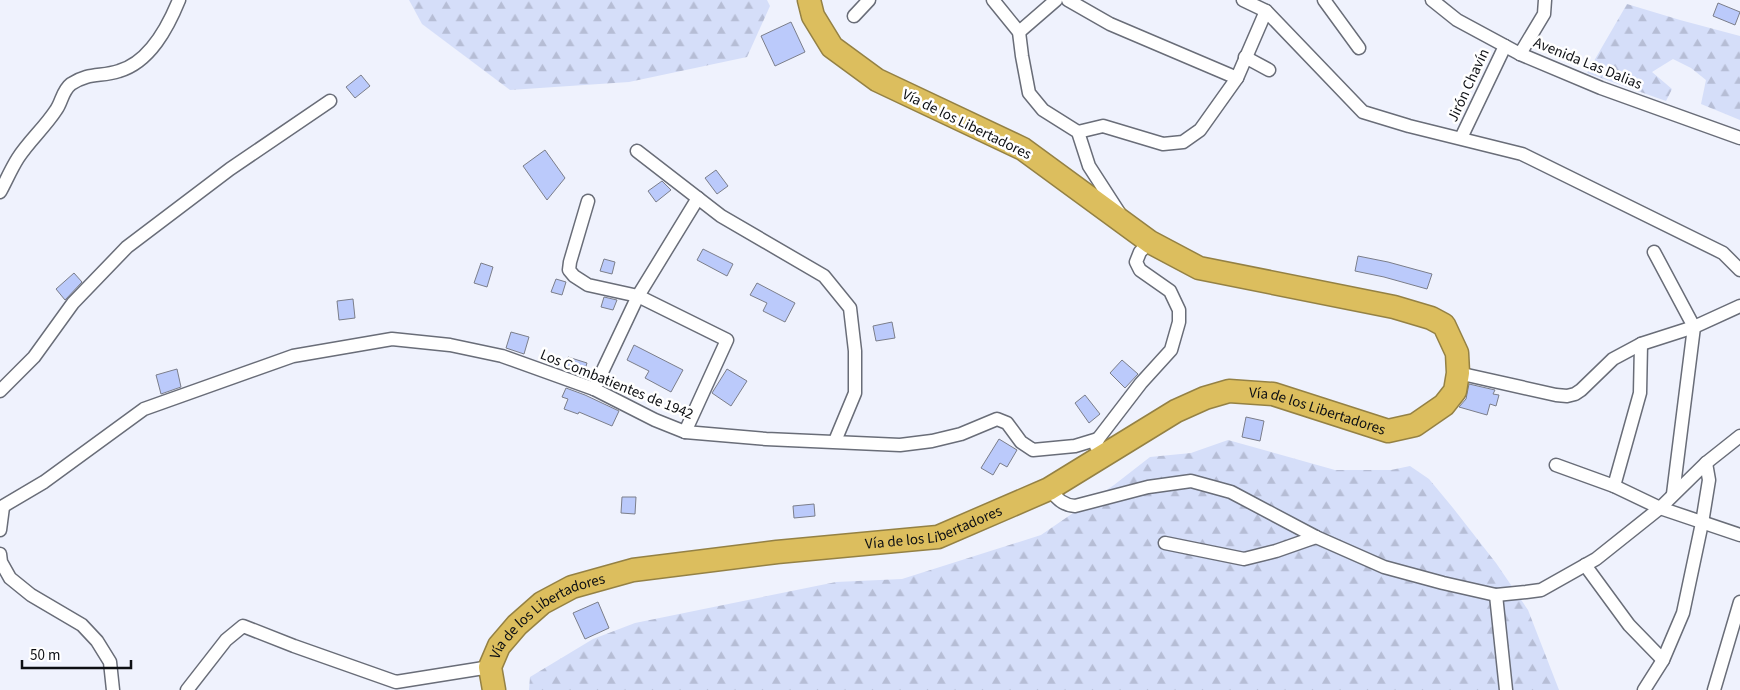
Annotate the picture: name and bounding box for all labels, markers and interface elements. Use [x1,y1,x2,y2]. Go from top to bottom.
street label: Avenida Las Dalias [1530,32,1645,95]
street label: Jirón Chavín [1442,45,1495,125]
street label: Vía de los Libertadores [899,84,1035,165]
street label: Los Combatientes de 1942 [537,344,697,425]
street label: Vía de los Libertadores [1248,382,1388,441]
street label: Vía de los Libertadores [864,501,1005,555]
street label: Vía de los Libertadores [485,568,607,662]
scale bar [22,638,131,670]
text: 50 m [30,645,60,666]

